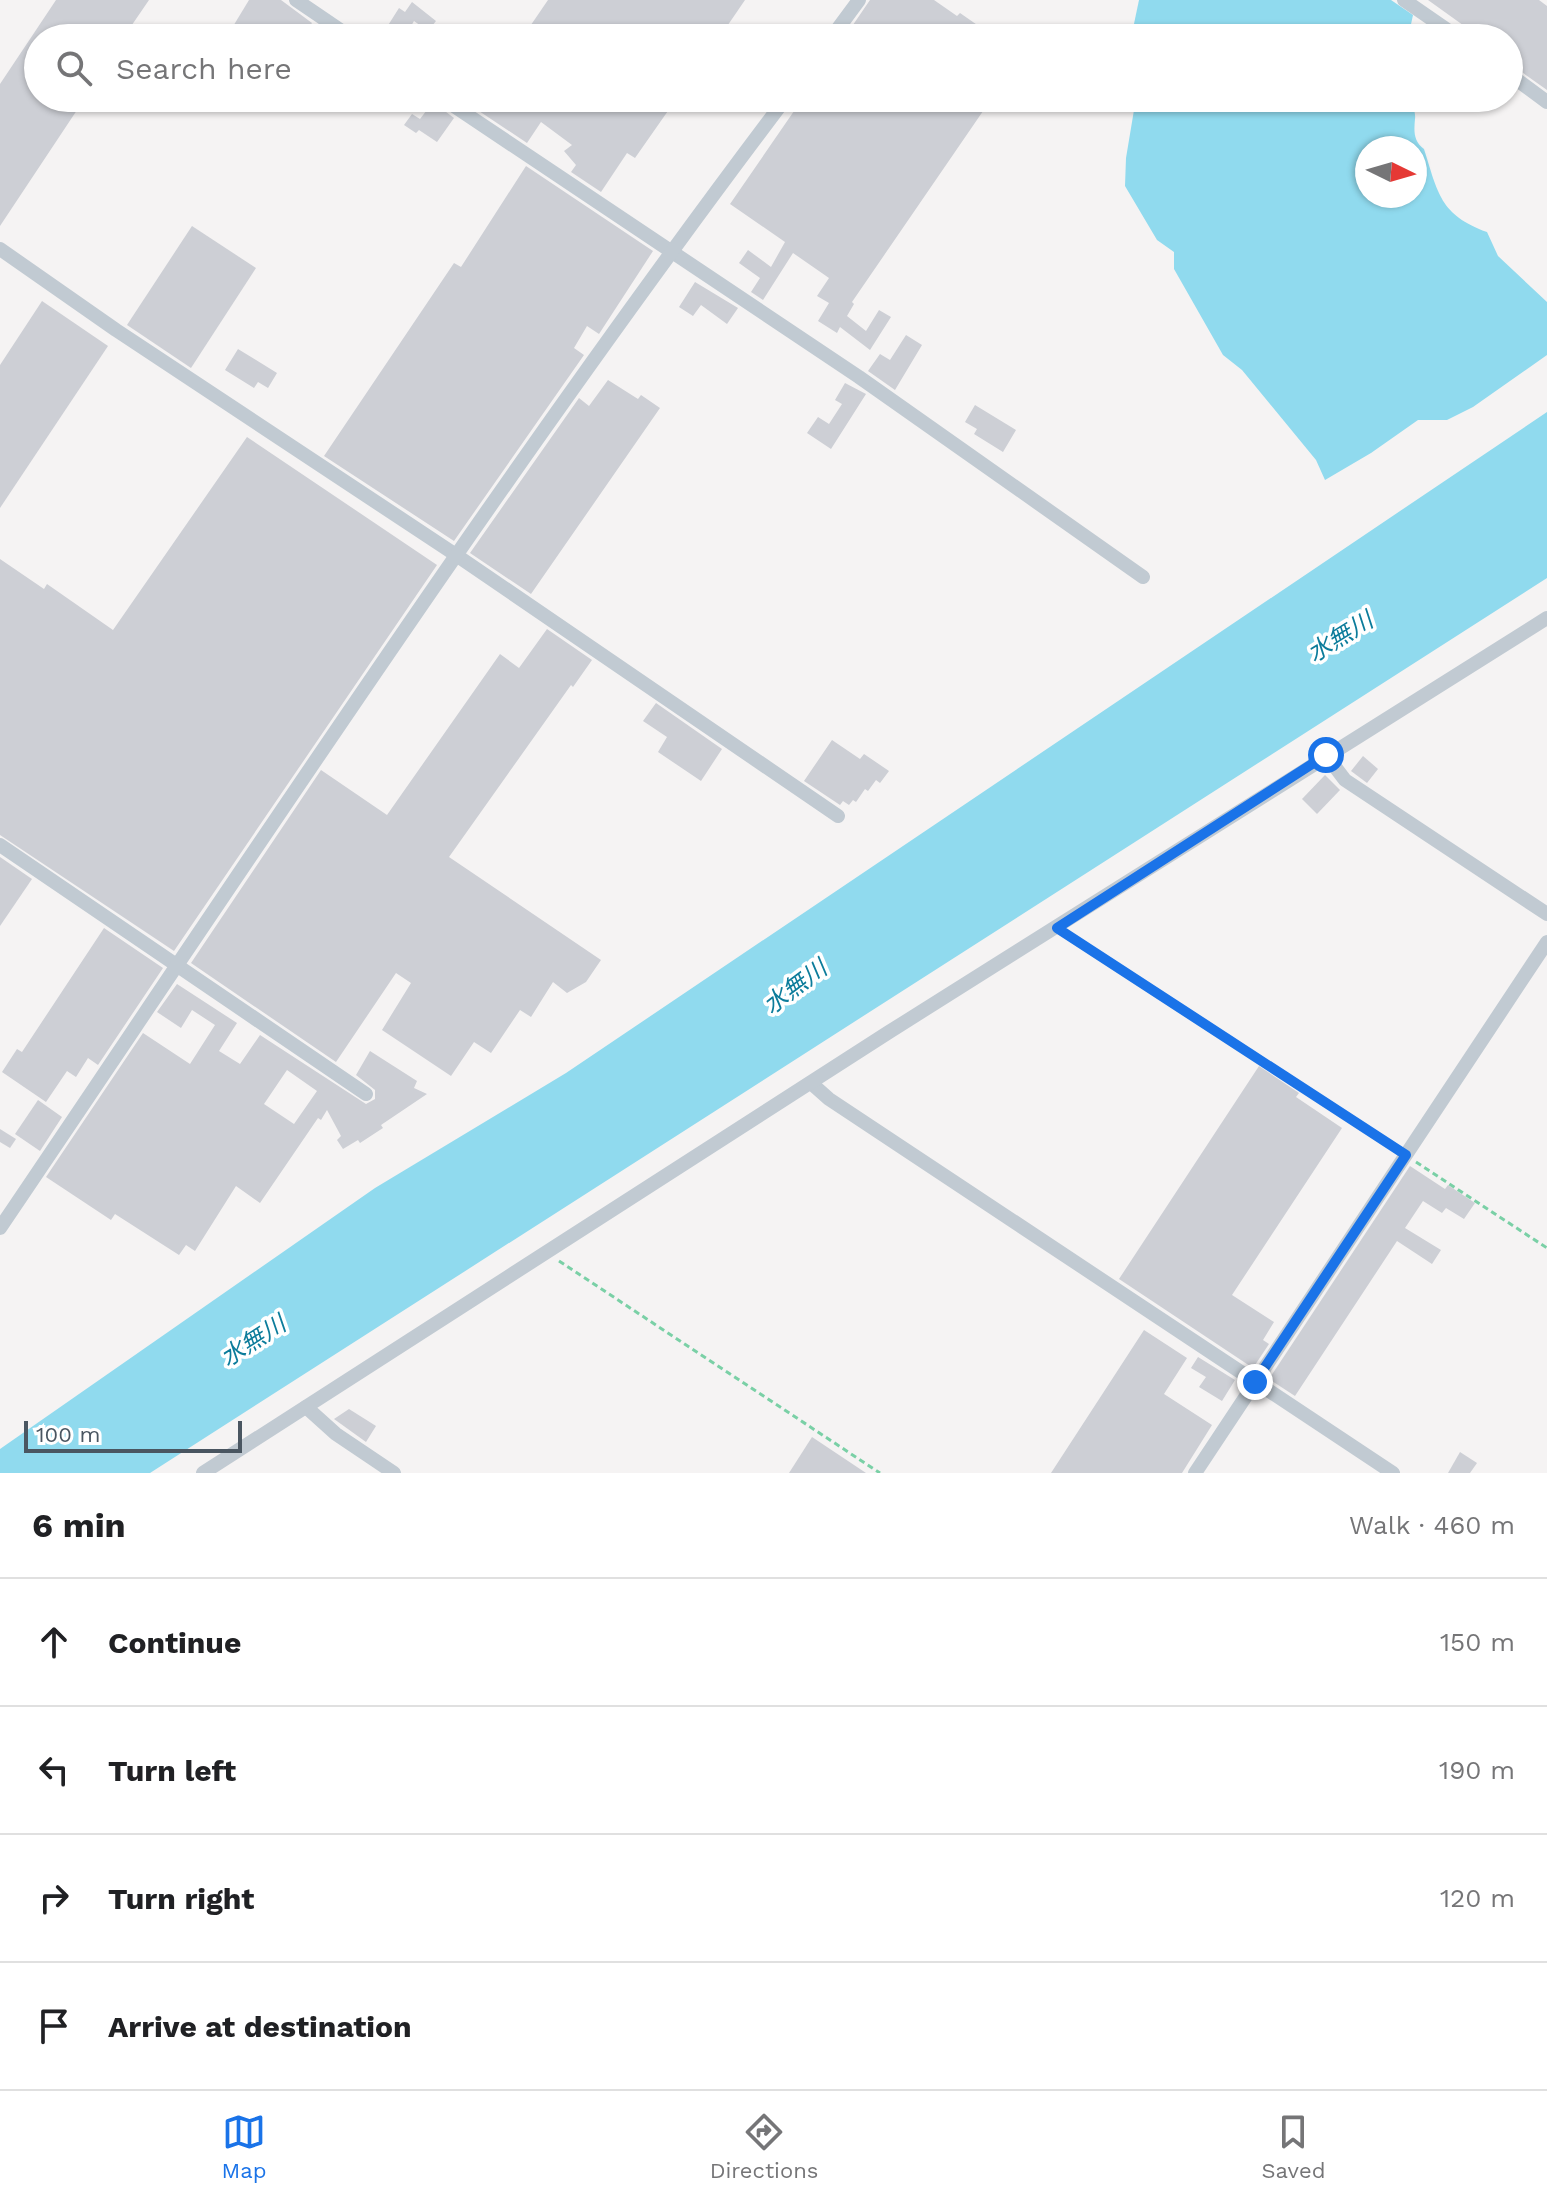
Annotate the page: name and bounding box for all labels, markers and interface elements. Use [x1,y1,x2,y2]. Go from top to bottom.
search box [24,24,1523,112]
icon: search [52,46,96,90]
text: Search here [116,51,292,86]
north arrow [1355,136,1427,208]
water label: 水無川 [1302,604,1380,668]
route start [1308,737,1344,773]
water label: 水無川 [758,952,835,1020]
water label: 水無川 [215,1308,293,1372]
route end [1237,1364,1273,1400]
scale bar [24,1417,242,1453]
text: 100 m [36,1422,100,1447]
text: 6 min [32,1505,126,1545]
text: Walk · 460 m [1349,1510,1515,1540]
icon: ahead [32,1620,76,1664]
text: Continue [108,1625,241,1660]
text: 150 m [1440,1627,1515,1657]
icon: left [32,1748,76,1792]
text: Turn left [108,1753,236,1788]
text: 190 m [1439,1755,1515,1785]
icon: right [32,1876,76,1920]
text: Turn right [108,1881,254,1916]
text: 120 m [1440,1883,1515,1913]
icon: arrive [32,2004,76,2048]
text: Arrive at destination [108,2009,412,2044]
tab: Map [222,2110,266,2183]
tab: Directions [710,2110,818,2183]
tab: Saved [1262,2110,1325,2183]

